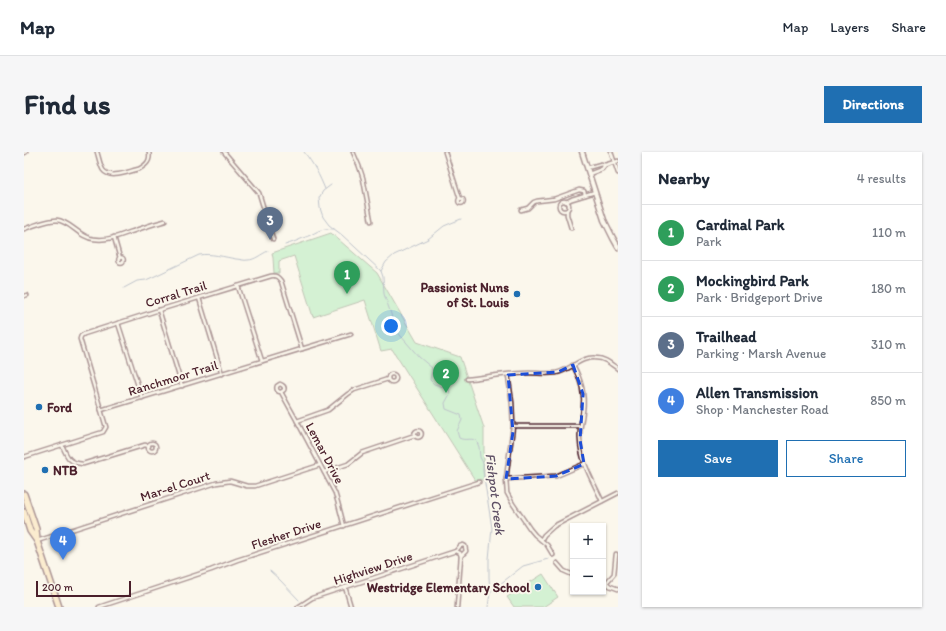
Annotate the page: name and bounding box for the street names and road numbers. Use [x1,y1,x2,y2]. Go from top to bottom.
street label: Corral Trail [144,277,209,310]
street label: Ranchmoor Trail [126,357,220,399]
street label: Lemar Drive [303,420,347,486]
street label: Mar-el Court [138,468,212,504]
street label: Flesher Drive [249,516,323,552]
street label: Highview Drive [332,548,414,588]

